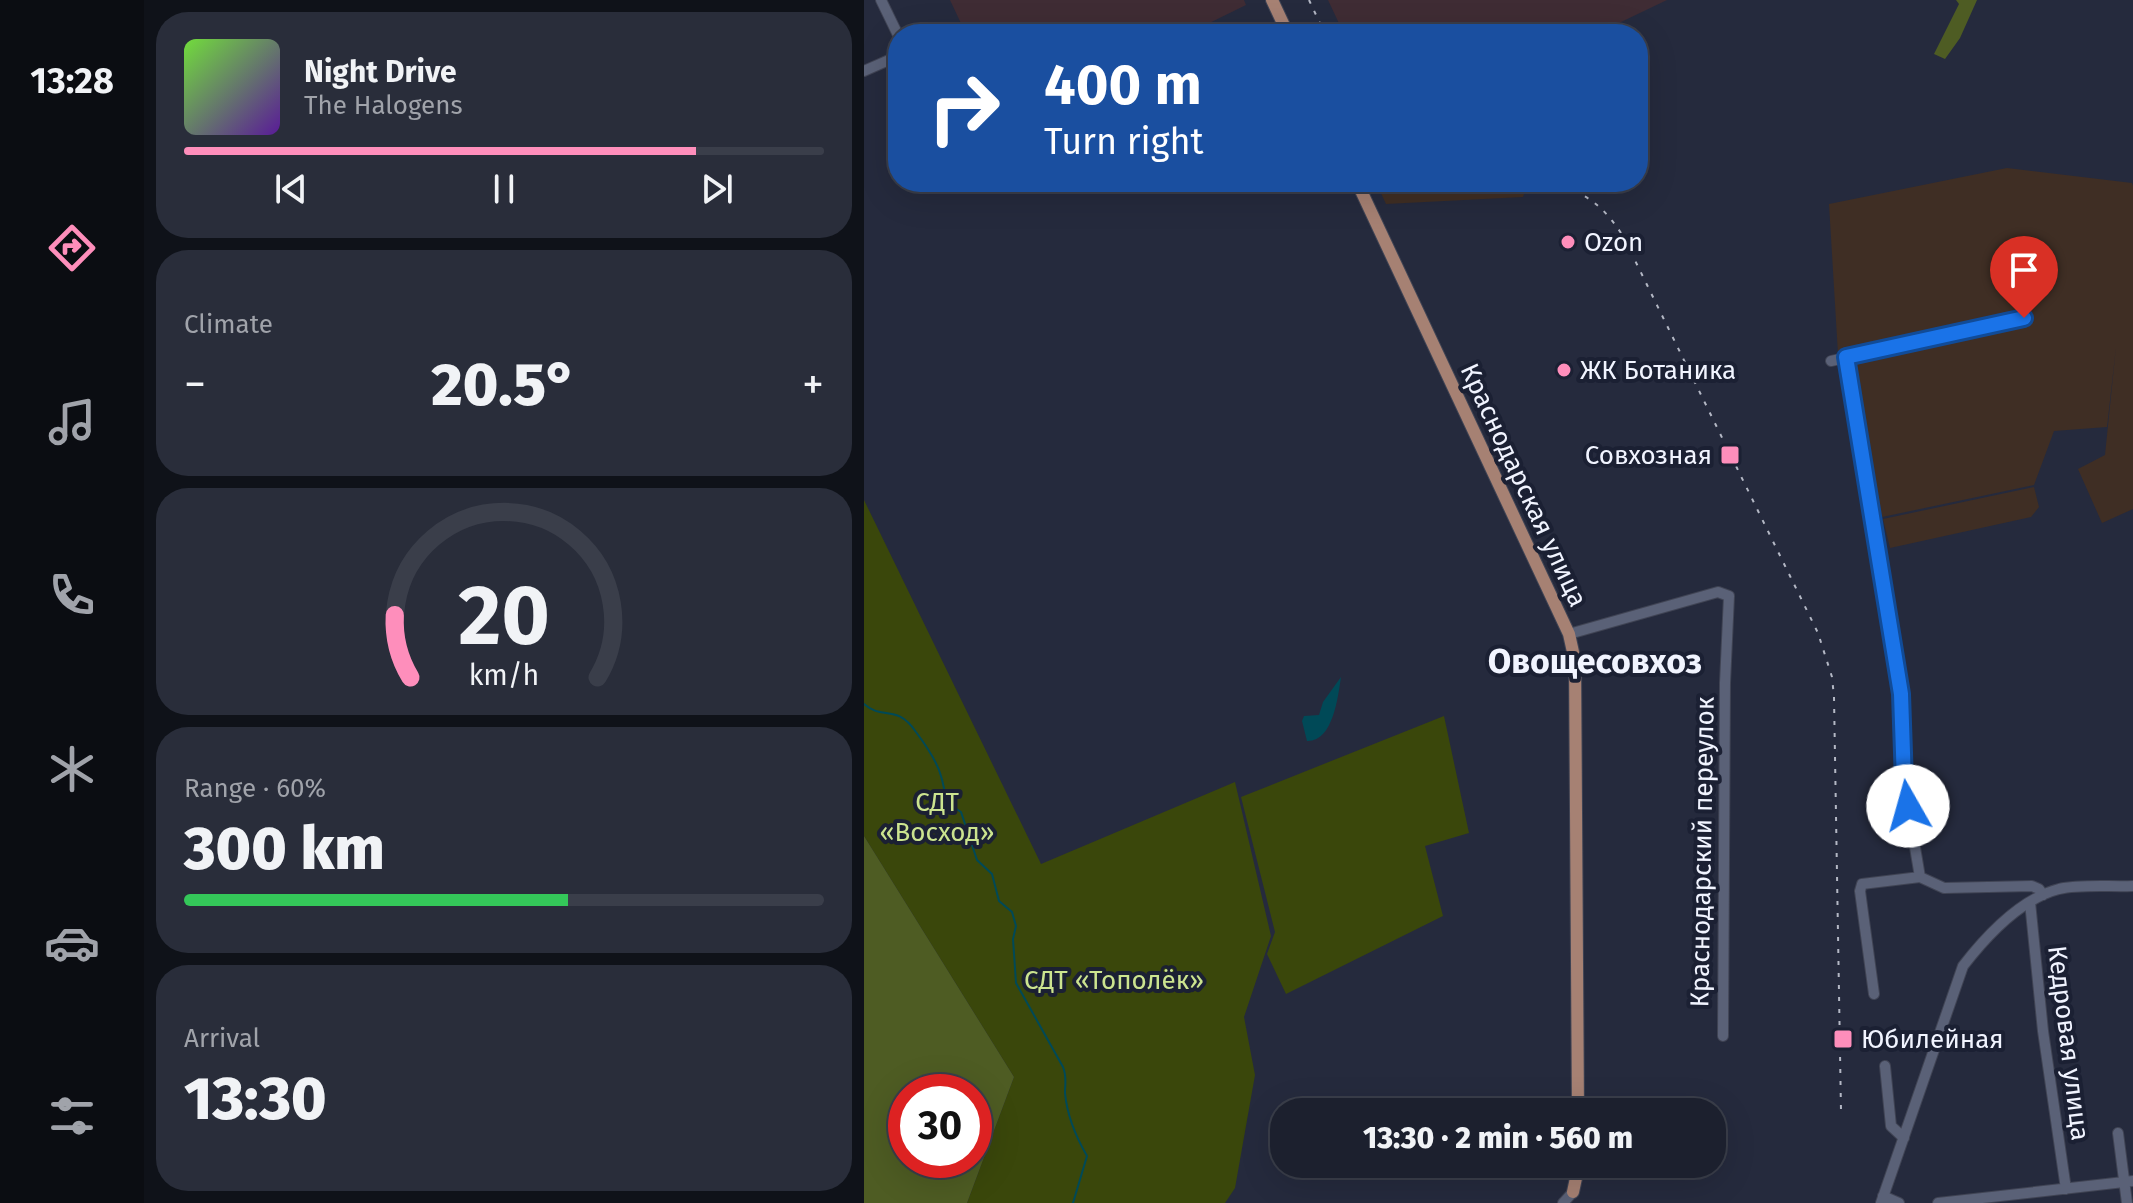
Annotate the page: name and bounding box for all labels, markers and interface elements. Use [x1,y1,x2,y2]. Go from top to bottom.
text: 400 m [1044,52,1202,119]
text: Night Drive [304,54,457,90]
icon: right [912,56,1016,160]
text: 13:28 [30,59,114,103]
text: The Halogens [304,90,463,121]
text: Turn right [1044,120,1204,164]
icon: previous [269,167,313,211]
icon: pause [482,167,526,211]
icon: next [695,167,739,211]
icon: directions [44,220,100,276]
place label: Ozon [1584,227,1643,258]
marker: Ozon [1559,233,1577,251]
pin [1990,236,2058,318]
icon: arrive [2002,248,2046,292]
text: Climate [184,309,273,340]
text: 20.5° [431,349,577,421]
place label: ЖК Ботаника [1580,355,1736,386]
text: − [184,358,206,411]
text: + [802,358,824,411]
street label: Краснодарская улица [1454,359,1594,612]
marker: ЖК Ботаника [1555,361,1573,379]
icon: music [44,394,100,450]
place label: Совхозная [1585,440,1712,471]
marker: Совхозная [1719,444,1741,466]
text: 20 [458,565,550,665]
icon: phone [44,567,100,623]
district label: Овощесовхоз [1488,641,1702,682]
text: km/h [469,658,539,693]
street label: Краснодарский переулок [1684,696,1721,1008]
icon: climate [44,741,100,797]
position arrow [1866,764,1950,848]
text: Range · 60% [184,773,326,804]
park label: СДТ «Восход» [880,787,994,848]
text: 300 km [184,813,385,885]
icon: car [44,915,100,971]
street label: Кедровая улица [2041,944,2096,1142]
park label: СДТ «Тополёк» [1024,965,1204,996]
text: Arrival [184,1023,260,1054]
place label: Юбилейная [1861,1024,2004,1055]
marker: Юбилейная [1832,1028,1854,1050]
text: 13:30 [184,1063,327,1135]
speed limit sign: 30 [888,1074,992,1178]
icon: filters [44,1088,100,1144]
text: 13:30 · 2 min · 560 m [1363,1120,1633,1156]

